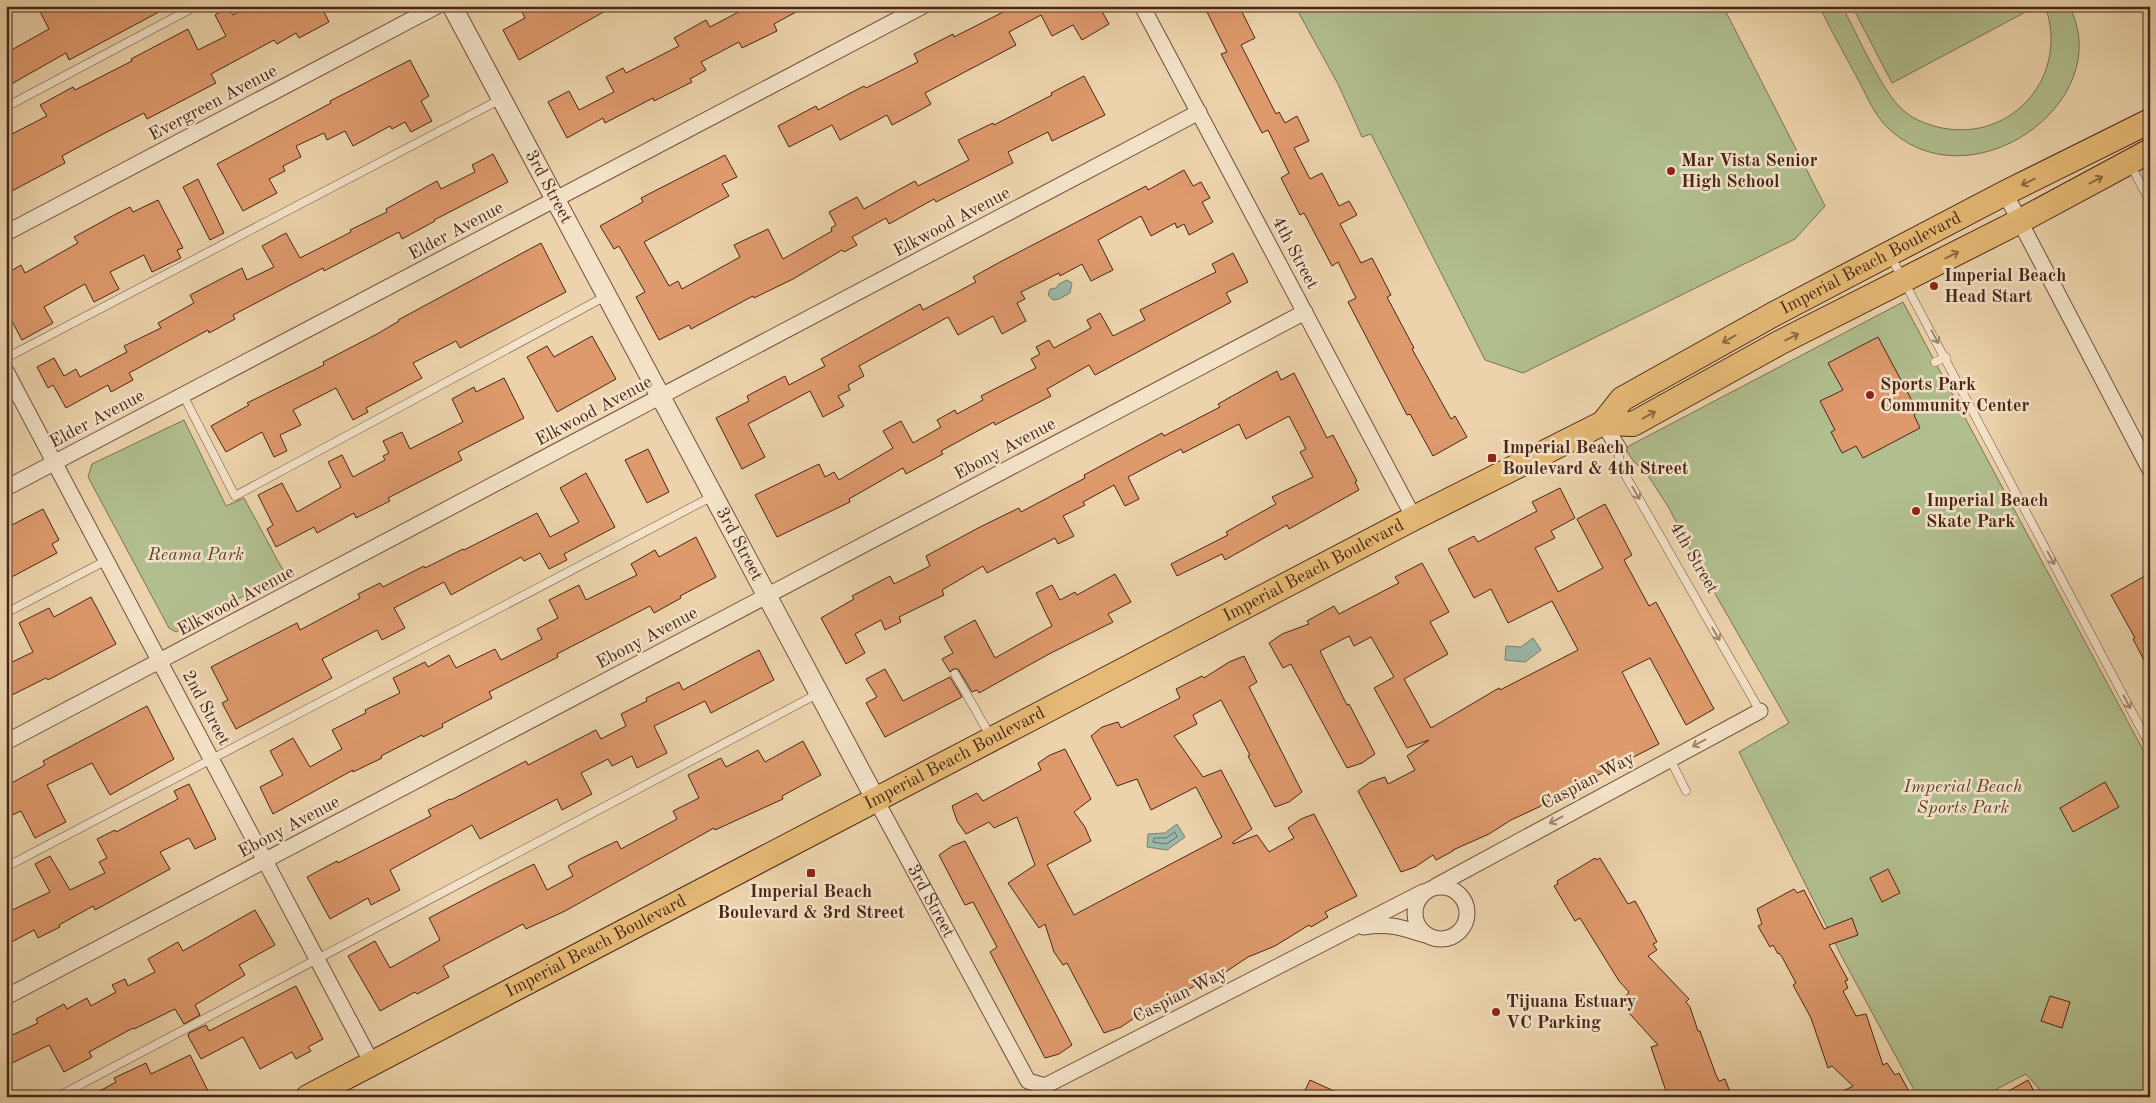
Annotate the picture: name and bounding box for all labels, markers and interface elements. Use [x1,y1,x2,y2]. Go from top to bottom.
street label: Evergreen Avenue [146,62,280,144]
street label: 3rd Street [522,147,575,226]
place label: Mar Vista Senior High School [1681,152,1818,191]
marker: Mar Vista Senior High School [1665,165,1677,177]
one-way arrow [2088,174,2103,184]
one-way arrow [2021,178,2036,187]
street label: Elkwood Avenue [891,184,1013,260]
street label: Elder Avenue [406,199,506,263]
street label: Imperial Beach Boulevard [1778,209,1964,318]
street label: 4th Street [1268,214,1322,292]
one-way arrow [1945,250,1960,260]
place label: Imperial Beach Head Start [1944,267,2066,306]
marker: Imperial Beach Head Start [1928,280,1940,292]
one-way arrow [1931,329,1940,344]
one-way arrow [1784,331,1799,341]
one-way arrow [1722,335,1737,344]
street label: Elkwood Avenue [533,373,655,449]
place label: Sports Park Community Center [1880,376,2029,415]
street label: Elder Avenue [47,387,147,451]
marker: Sports Park Community Center [1864,389,1876,401]
one-way arrow [1642,409,1656,419]
street label: Ebony Avenue [951,415,1059,483]
place label: Imperial Beach Boulevard & 4th Street [1502,439,1689,478]
marker: Imperial Beach Boulevard & 4th Street [1486,452,1498,464]
one-way arrow [1631,486,1641,501]
place label: Imperial Beach Skate Park [1926,492,2048,531]
street label: 3rd Street [713,505,766,584]
marker: Imperial Beach Skate Park [1910,505,1922,517]
street label: Imperial Beach Boulevard [1220,516,1407,625]
street label: 4th Street [1666,519,1722,597]
park label: Reama Park [147,546,244,564]
one-way arrow [2047,550,2056,565]
street label: Elkwood Avenue [175,563,297,639]
street label: Ebony Avenue [593,604,701,672]
one-way arrow [1711,627,1721,642]
street label: 2nd Street [179,667,233,749]
one-way arrow [2123,694,2132,709]
street label: Imperial Beach Boulevard [861,704,1048,813]
one-way arrow [1692,738,1707,748]
street label: Caspian Way [1539,749,1638,813]
park label: Imperial Beach Sports Park [1903,778,2022,817]
street label: Ebony Avenue [235,793,343,861]
one-way arrow [1549,815,1564,825]
street label: 3rd Street [904,862,958,941]
marker: Imperial Beach Boulevard & 3rd Street [805,867,817,879]
place label: Imperial Beach Boulevard & 3rd Street [717,883,905,922]
street label: Imperial Beach Boulevard [503,892,689,1001]
street label: Caspian Way [1130,963,1230,1026]
place label: Tijuana Estuary VC Parking [1506,993,1636,1032]
marker: Tijuana Estuary VC Parking [1490,1006,1502,1018]

